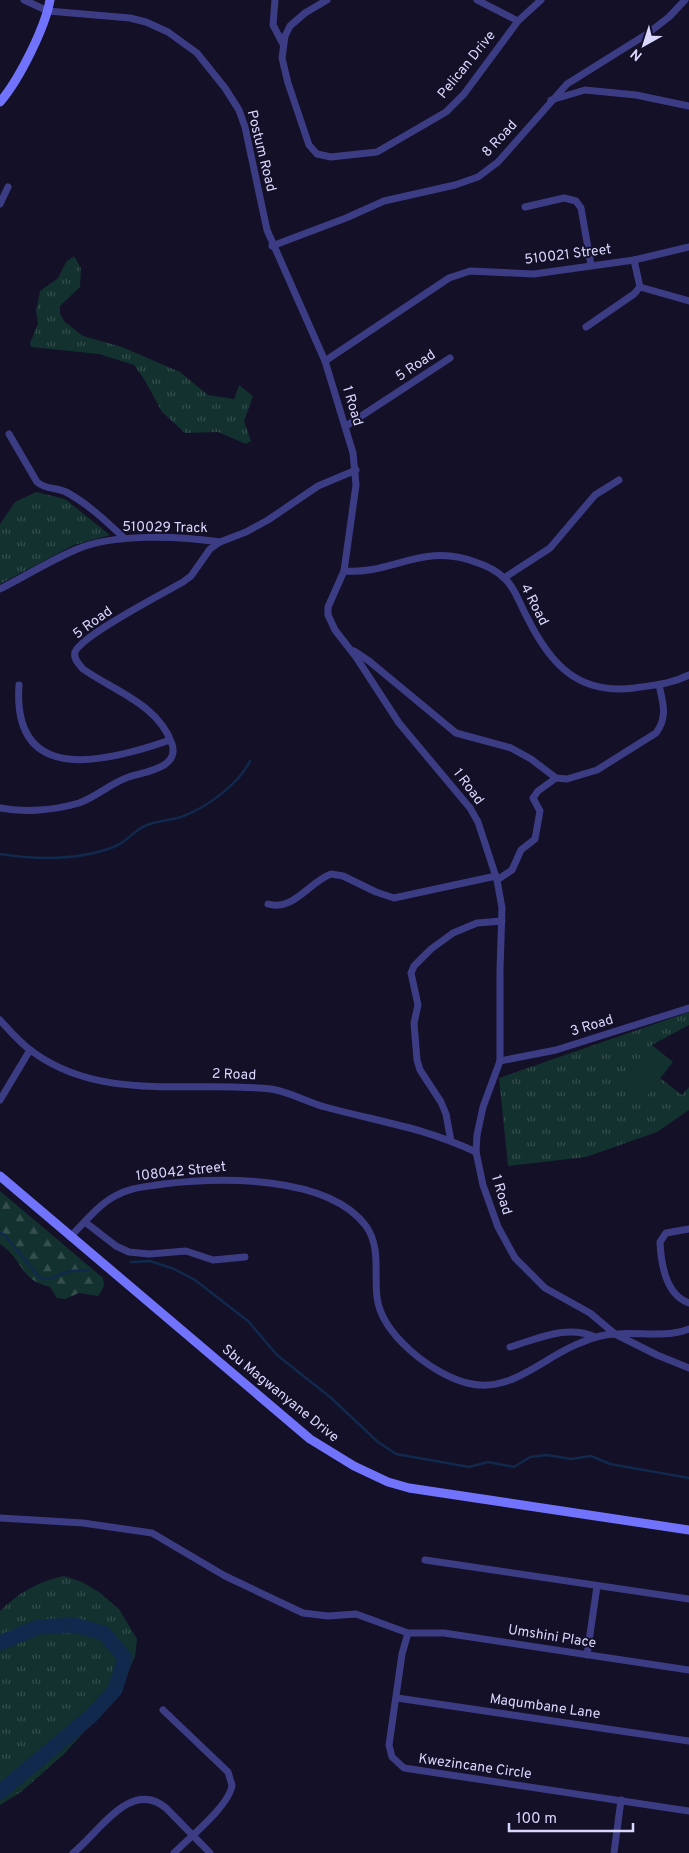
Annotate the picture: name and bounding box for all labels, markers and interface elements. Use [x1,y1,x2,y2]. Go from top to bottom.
north arrow [619,20,669,70]
street label: Pelican Drive [434,28,500,102]
text: N [628,44,646,64]
street label: Postum Road [243,108,279,194]
street label: 8 Road [479,117,521,161]
street label: 510021 Street [524,241,612,269]
street label: 5 Road [393,347,439,385]
street label: 1 Road [338,384,366,428]
street label: 510029 Track [122,519,208,537]
street label: 4 Road [516,581,552,629]
street label: 5 Road [70,603,116,643]
street label: 1 Road [449,766,487,808]
street label: 3 Road [568,1011,616,1041]
street label: 2 Road [212,1066,256,1084]
street label: 108042 Street [135,1159,227,1185]
street label: 1 Road [487,1173,515,1217]
street label: Sbu Magwanyane Drive [218,1342,342,1446]
street label: Umshini Place [507,1622,597,1652]
street label: Maqumbane Lane [489,1691,601,1723]
street label: Kwezincane Circle [417,1751,533,1783]
scale bar [509,1800,633,1832]
text: 100 m [516,1810,557,1829]

